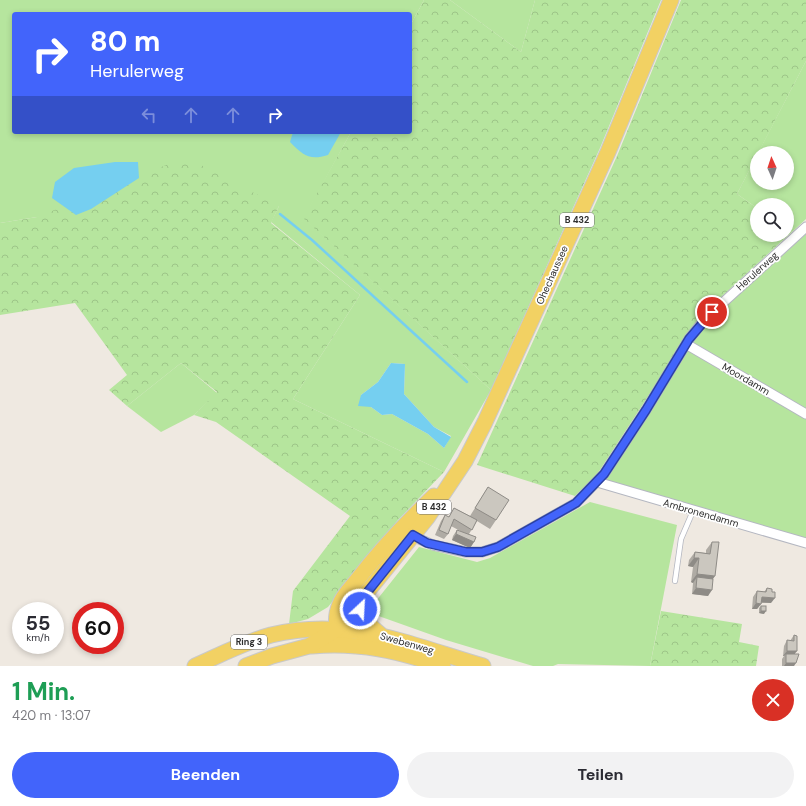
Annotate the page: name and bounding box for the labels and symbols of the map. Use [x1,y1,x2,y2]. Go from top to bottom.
north arrow [750,146,794,190]
road number: B 432 [560,213,594,227]
street label: Ohechaussee [533,243,571,307]
street label: Herulerweg [733,248,781,293]
pin [695,295,729,329]
street label: Moordamm [720,360,772,398]
street label: Ambronendamm [662,496,740,530]
road number: B 432 [417,500,451,514]
position arrow [339,588,381,630]
speed limit sign: 60 [72,602,124,654]
street label: Swebenweg [379,629,436,657]
road number: Ring 3 [231,635,267,649]

